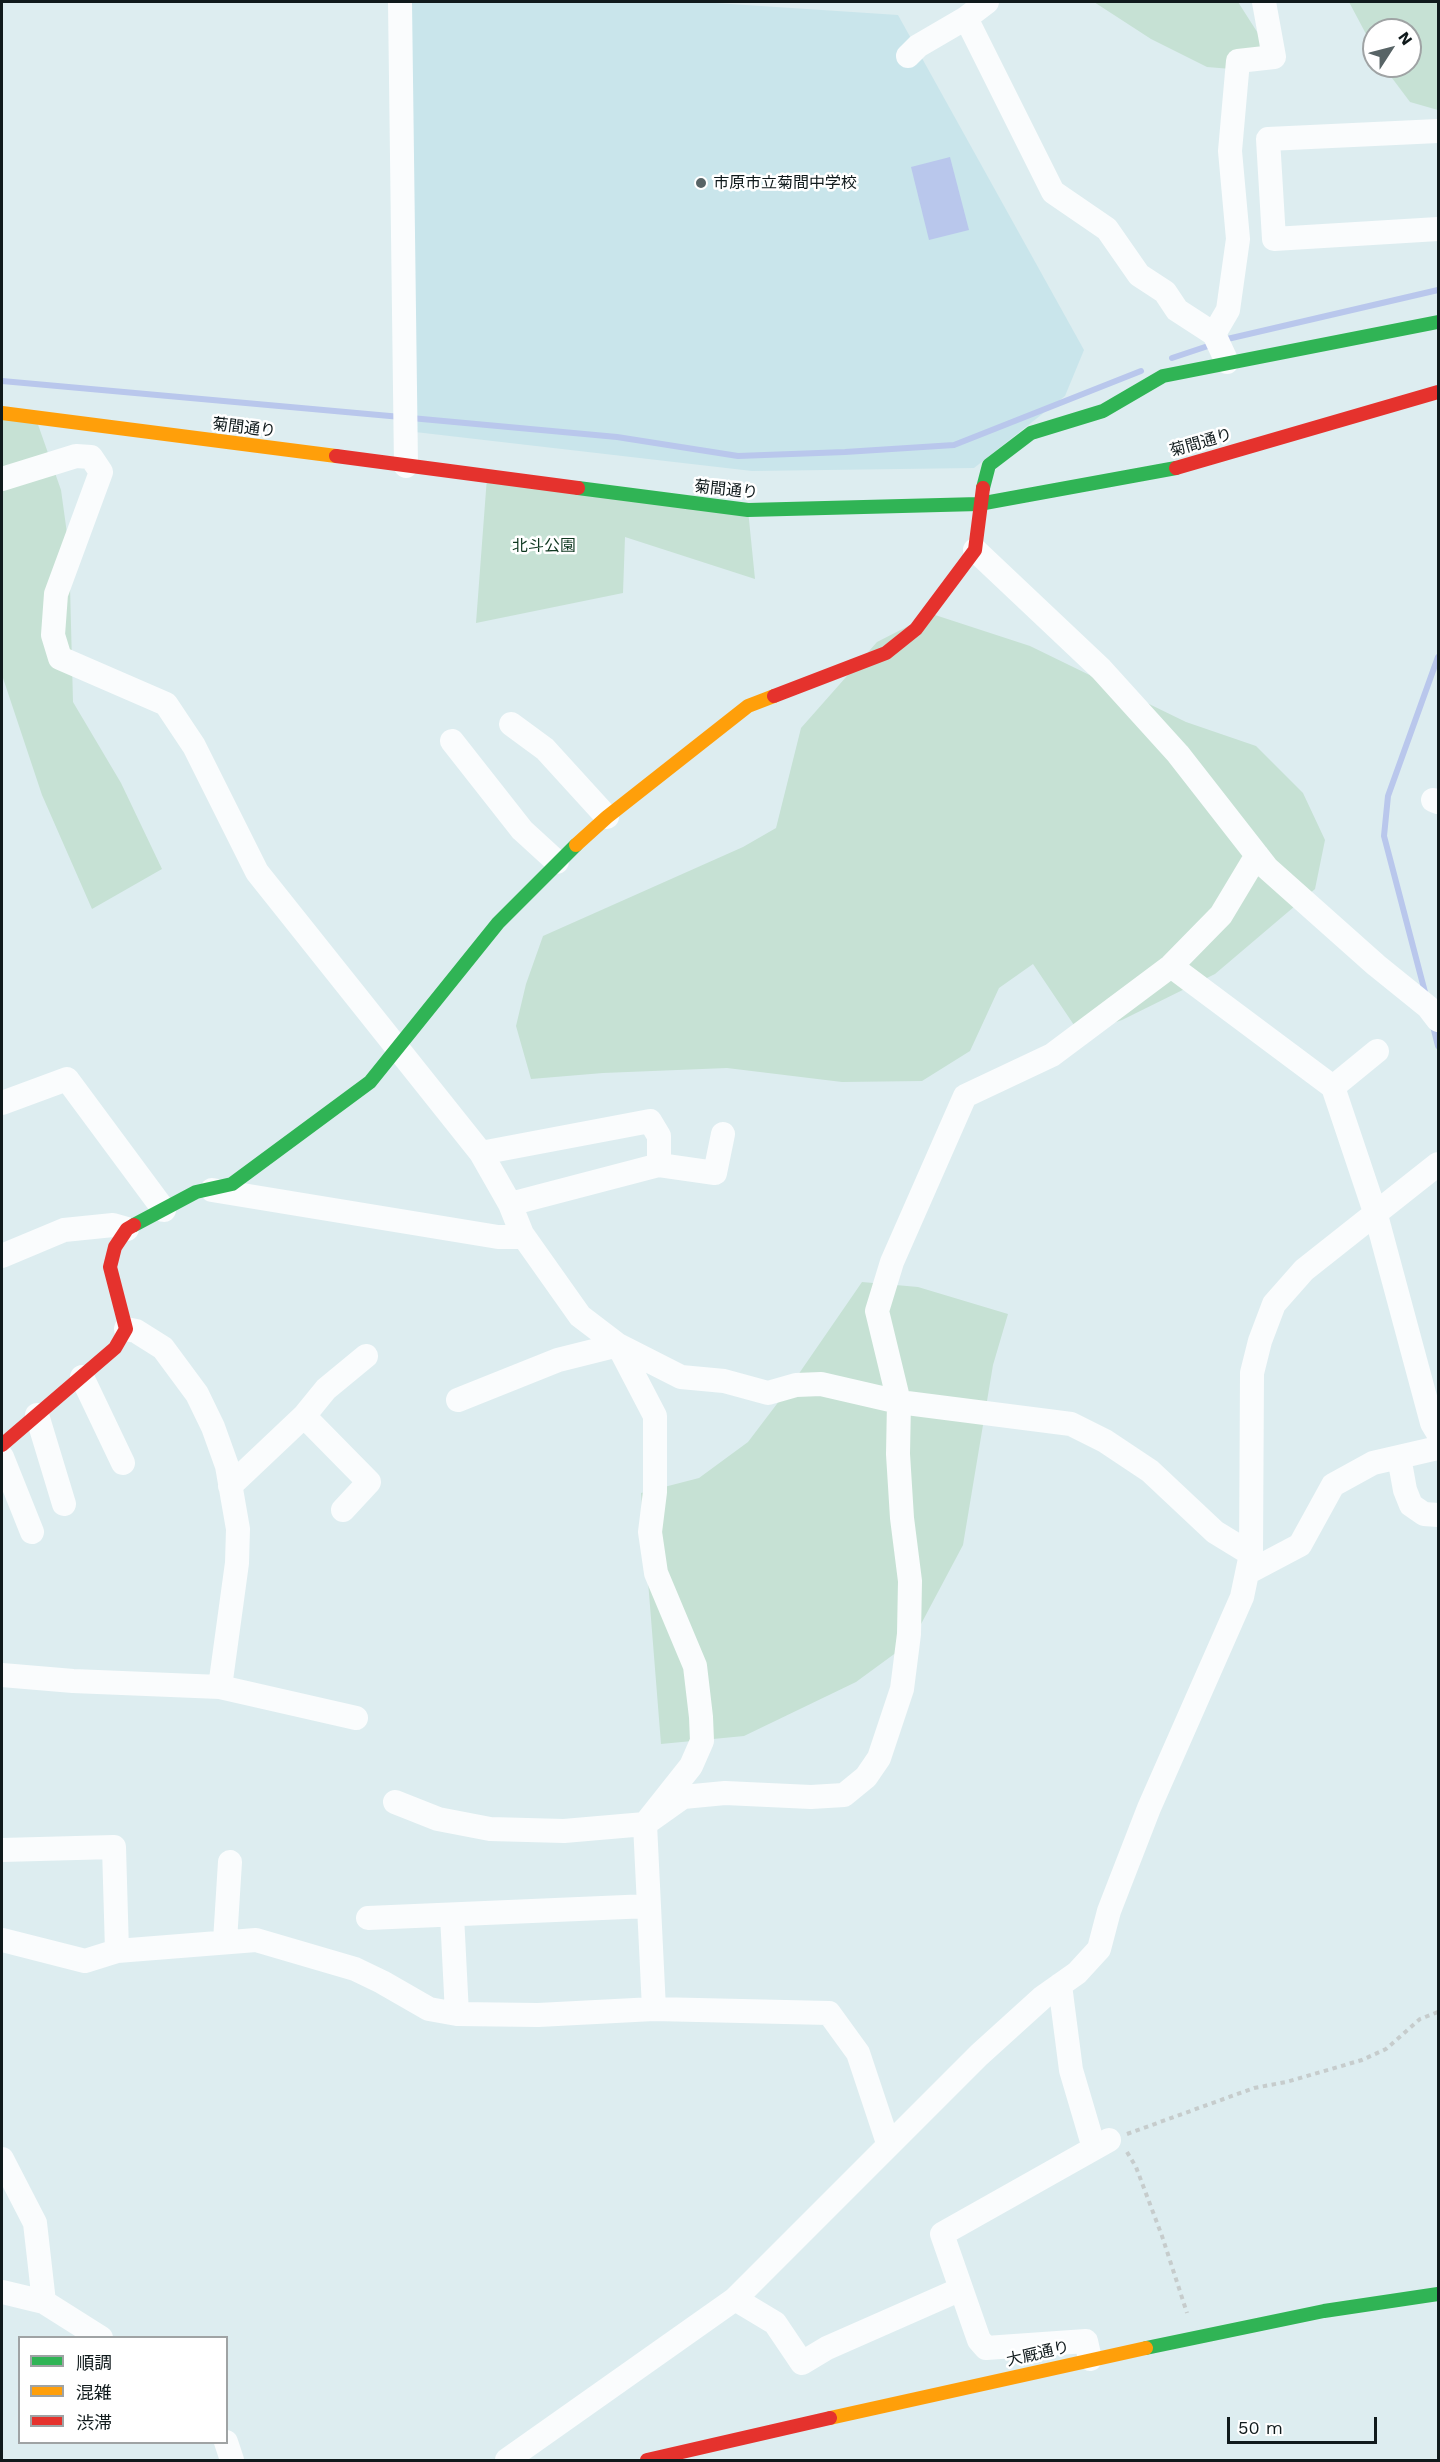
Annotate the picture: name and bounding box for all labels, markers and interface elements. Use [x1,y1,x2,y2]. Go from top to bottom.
north arrow [1362,18,1422,78]
text: N [1394,28,1417,49]
place label: 市原市立菊間中学校 [713,173,857,193]
marker: 市原市立菊間中学校 [694,176,708,190]
street label: 菊間通り [211,415,277,441]
street label: 菊間通り [1168,425,1234,461]
street label: 菊間通り [693,477,759,503]
park label: 北斗公園 [512,536,576,556]
legend [18,2336,228,2444]
street label: 大厩通り [1005,2337,1071,2371]
text: 順調 [76,2352,112,2373]
text: 混雑 [76,2382,112,2403]
scale bar [1230,2405,1380,2443]
text: 渋滞 [76,2412,112,2433]
text: 50 m [1238,2417,1283,2438]

